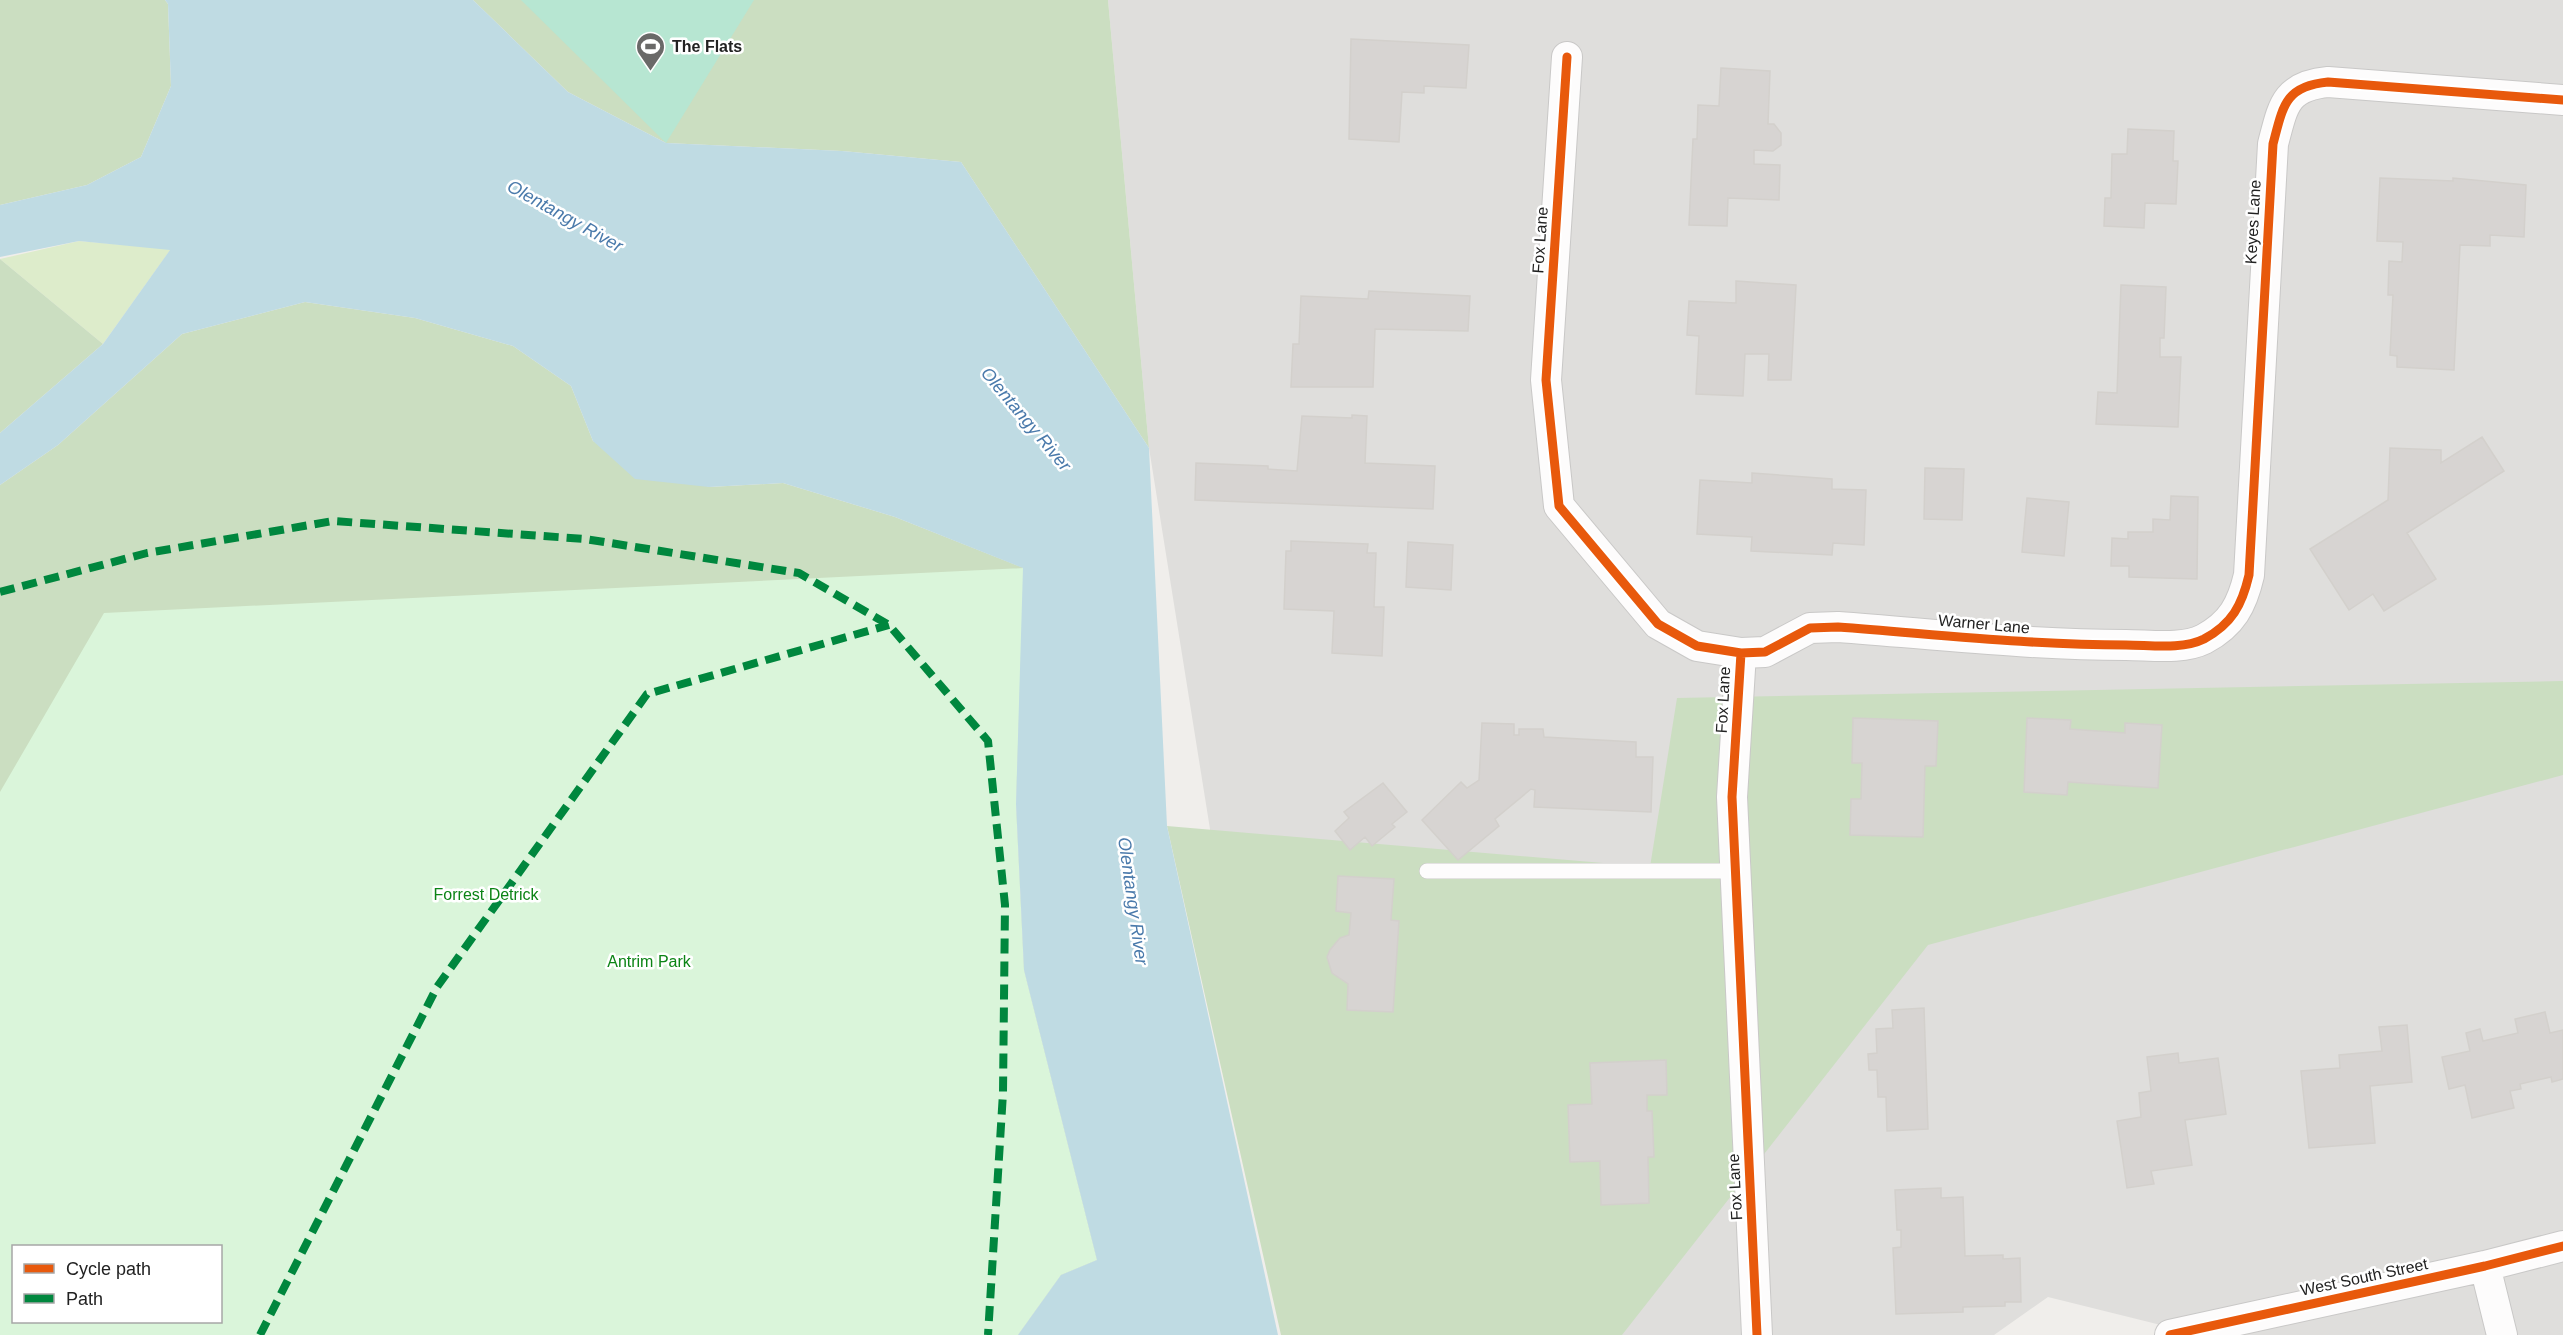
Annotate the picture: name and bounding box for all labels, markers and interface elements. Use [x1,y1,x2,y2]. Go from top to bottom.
sports icon: The Flats [635,30,667,72]
place label: The Flats [672,38,742,55]
water label: Olentangy River [504,176,627,257]
street label: Keyes Lane [2242,179,2264,265]
street label: Fox Lane [1529,206,1551,274]
water label: Olentangy River [977,363,1076,476]
street label: Warner Lane [1937,612,2031,636]
street label: Fox Lane [1713,666,1733,734]
water label: Olentangy River [1114,836,1152,967]
park label: Forrest Detrick [434,886,539,903]
park label: Antrim Park [607,953,692,970]
street label: Fox Lane [1725,1153,1745,1221]
legend [12,1245,222,1323]
street label: West South Street [2299,1255,2430,1299]
text: Cycle path [66,1259,151,1279]
text: Path [66,1289,103,1309]

